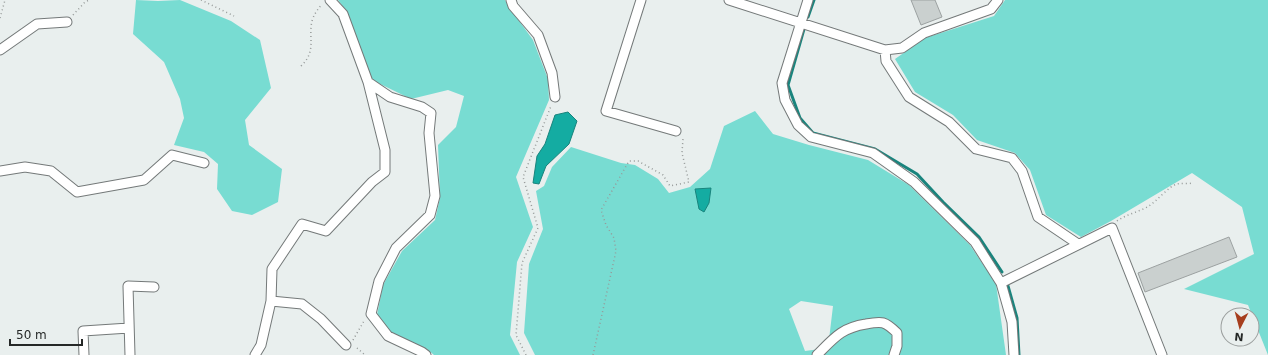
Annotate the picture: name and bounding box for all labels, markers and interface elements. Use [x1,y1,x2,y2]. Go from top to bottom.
north arrow [1220,307,1260,347]
scale bar [10,321,82,347]
text: 50 m [16,328,47,342]
text: N [1234,330,1244,343]

